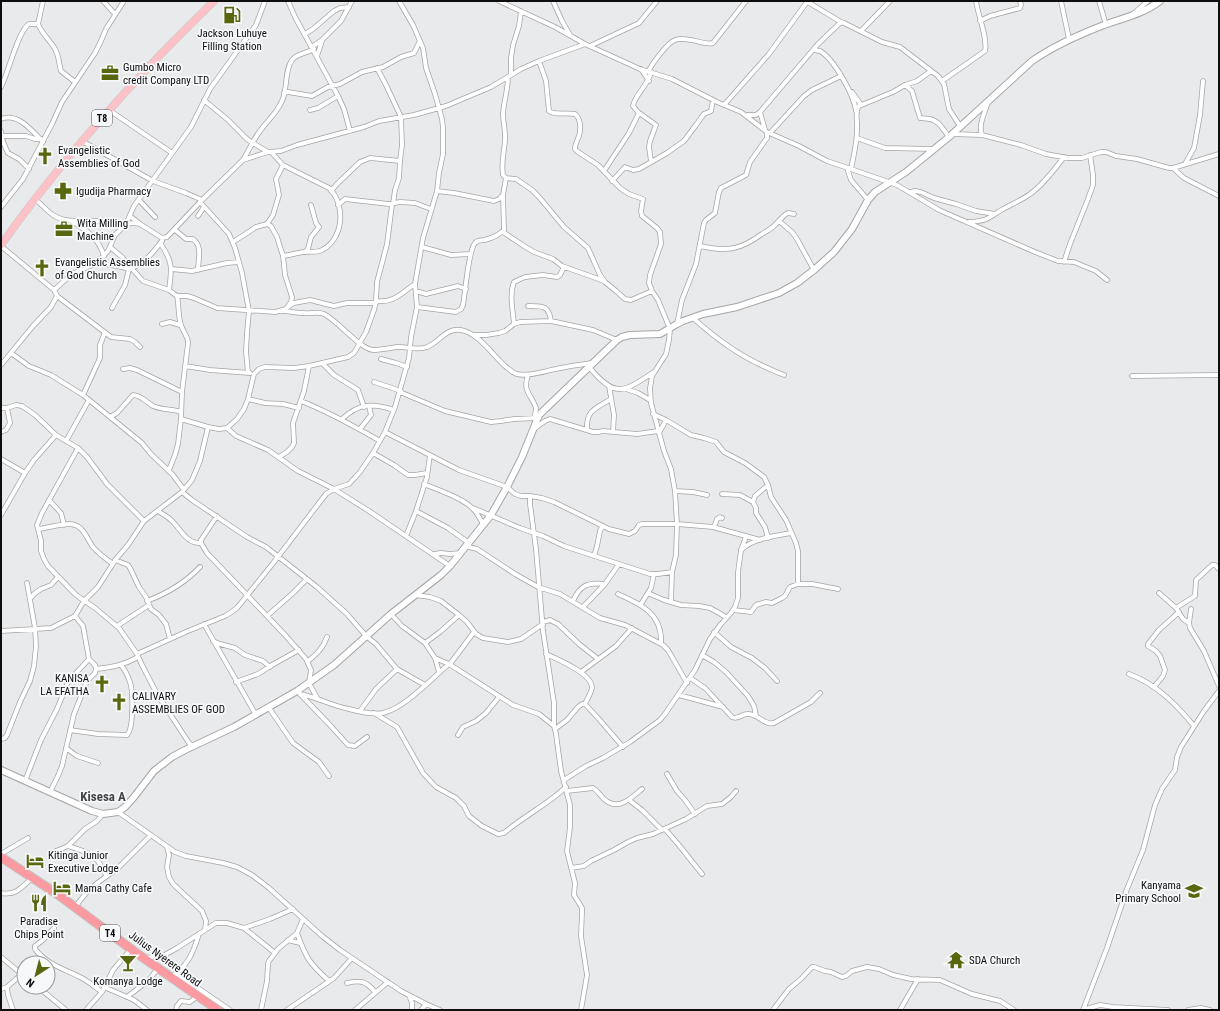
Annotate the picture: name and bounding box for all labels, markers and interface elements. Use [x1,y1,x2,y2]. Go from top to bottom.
fuel station icon: Jackson Luhuye Filling Station [222,5,242,25]
place label: Jackson Luhuye Filling Station [197,27,267,53]
place label: Gumbo Micro credit Company LTD [123,61,209,87]
office icon: Gumbo Micro credit Company LTD [100,63,120,83]
road number: T8 [92,110,112,126]
place label: Evangelistic Assemblies of God [58,144,140,170]
church icon: Evangelistic Assemblies of God [35,146,55,166]
pharmacy icon: Igudija Pharmacy [53,181,73,201]
place label: Igudija Pharmacy [76,185,151,198]
place label: Wita Milling Machine [77,217,128,243]
office icon: Wita Milling Machine [54,219,74,239]
place label: Evangelistic Assemblies of God Church [55,256,160,282]
church icon: Evangelistic Assemblies of God Church [32,258,52,278]
place label: KANISA LA EFATHA [40,672,90,698]
church icon: KANISA LA EFATHA [92,674,112,694]
place label: CALIVARY ASSEMBLIES OF GOD [132,690,225,716]
church icon: CALIVARY ASSEMBLIES OF GOD [109,692,129,712]
district label: Kisesa A [80,789,126,804]
place label: Kitinga Junior Executive Lodge [48,849,119,875]
hotel icon: Kitinga Junior Executive Lodge [25,851,45,871]
hotel icon: Mama Cathy Cafe [52,878,72,898]
place label: Kanyama Primary School [1115,879,1181,905]
school or university icon: Kanyama Primary School [1184,881,1204,901]
place label: Mama Cathy Cafe [75,882,152,895]
restaurant icon: Paradise Chips Point [29,893,49,913]
place label: Paradise Chips Point [14,915,64,941]
road number: T4 [100,925,120,941]
street label: Julius Nyerere Road [126,928,204,990]
temple icon: SDA Church [946,950,966,970]
bar icon: Komanya Lodge [118,953,138,973]
place label: SDA Church [969,954,1020,967]
north arrow [16,955,56,995]
text: N [24,975,37,990]
place label: Komanya Lodge [93,975,163,988]

